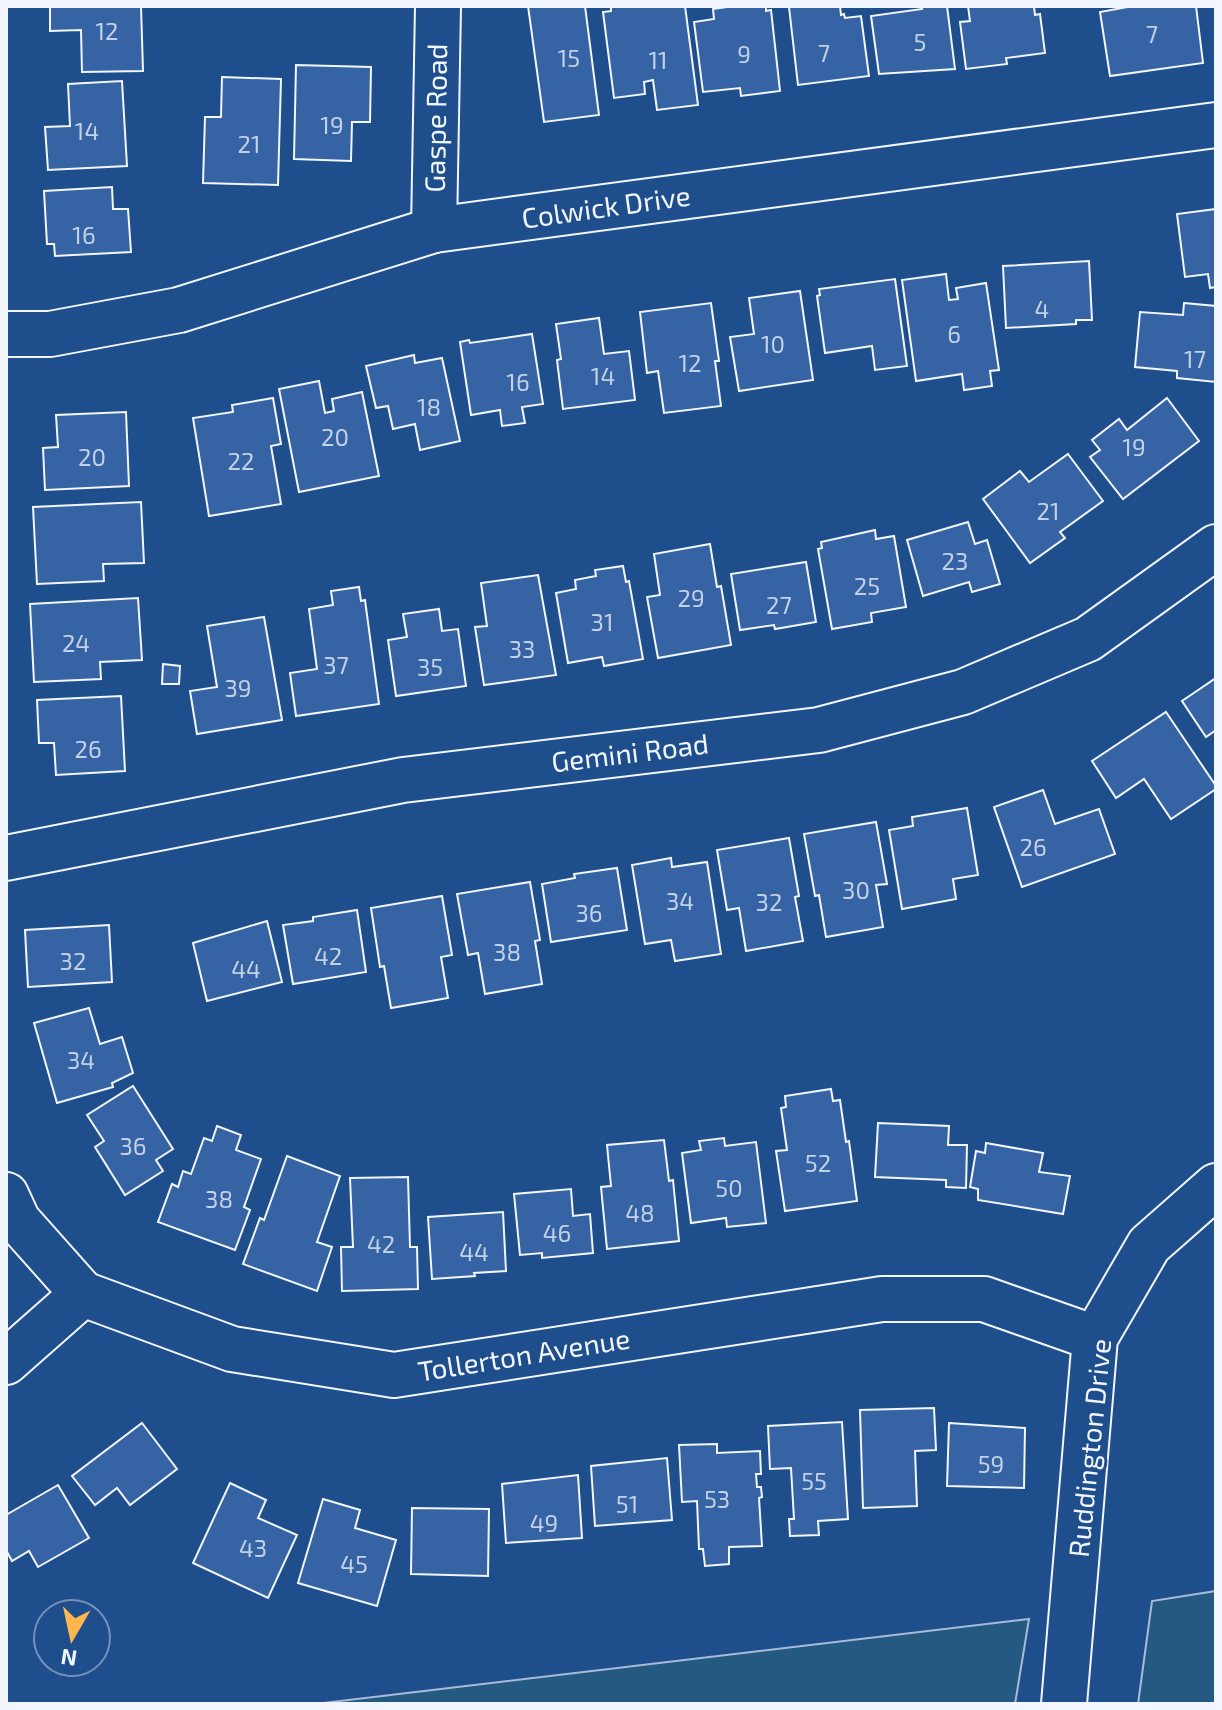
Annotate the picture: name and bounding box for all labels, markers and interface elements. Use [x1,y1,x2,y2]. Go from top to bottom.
house number: 12 [95,16,119,45]
house number: 7 [1146,19,1158,48]
house number: 5 [914,27,926,56]
house number: 7 [818,38,830,67]
house number: 9 [737,39,751,68]
street label: Gaspe Road [417,43,453,193]
house number: 15 [558,43,580,72]
house number: 11 [648,45,668,74]
house number: 19 [320,110,344,139]
house number: 14 [75,116,99,145]
house number: 21 [237,129,261,158]
street label: Colwick Drive [519,177,692,235]
house number: 16 [72,220,96,249]
house number: 4 [1035,294,1049,323]
house number: 6 [947,319,961,348]
house number: 10 [761,329,785,358]
house number: 17 [1184,344,1206,373]
house number: 12 [678,348,702,377]
house number: 14 [591,361,615,390]
house number: 16 [506,367,530,396]
house number: 18 [417,392,441,421]
house number: 20 [321,422,349,451]
house number: 19 [1122,432,1146,461]
house number: 20 [78,442,106,471]
house number: 22 [228,446,254,475]
house number: 21 [1036,496,1060,525]
house number: 23 [942,546,968,575]
house number: 25 [854,571,880,600]
house number: 29 [677,583,705,612]
house number: 27 [766,590,792,619]
house number: 31 [591,607,613,636]
house number: 24 [62,628,90,657]
house number: 33 [509,634,535,663]
house number: 37 [323,650,349,679]
house number: 35 [417,652,443,681]
house number: 39 [224,673,252,702]
street label: Gemini Road [549,726,710,779]
house number: 26 [74,734,102,763]
house number: 26 [1019,832,1047,861]
house number: 30 [842,875,870,904]
house number: 34 [666,886,694,915]
house number: 32 [756,887,782,916]
house number: 36 [575,898,603,927]
house number: 38 [493,937,521,966]
house number: 42 [314,941,342,970]
house number: 32 [60,946,86,975]
house number: 44 [231,954,261,983]
house number: 34 [67,1045,95,1074]
house number: 36 [119,1131,147,1160]
house number: 52 [805,1148,831,1177]
house number: 50 [715,1173,743,1202]
house number: 38 [205,1184,233,1213]
house number: 48 [625,1198,655,1227]
house number: 46 [543,1218,571,1247]
house number: 42 [367,1229,395,1258]
house number: 44 [459,1237,489,1266]
street label: Tollerton Avenue [415,1320,632,1388]
street label: Ruddington Drive [1061,1337,1117,1559]
house number: 59 [978,1449,1004,1478]
house number: 55 [801,1466,827,1495]
house number: 53 [704,1484,730,1513]
house number: 51 [616,1489,638,1518]
house number: 49 [530,1508,558,1537]
house number: 43 [239,1533,267,1562]
house number: 45 [340,1549,368,1578]
north arrow [32,1598,112,1678]
text: N [59,1645,79,1673]

